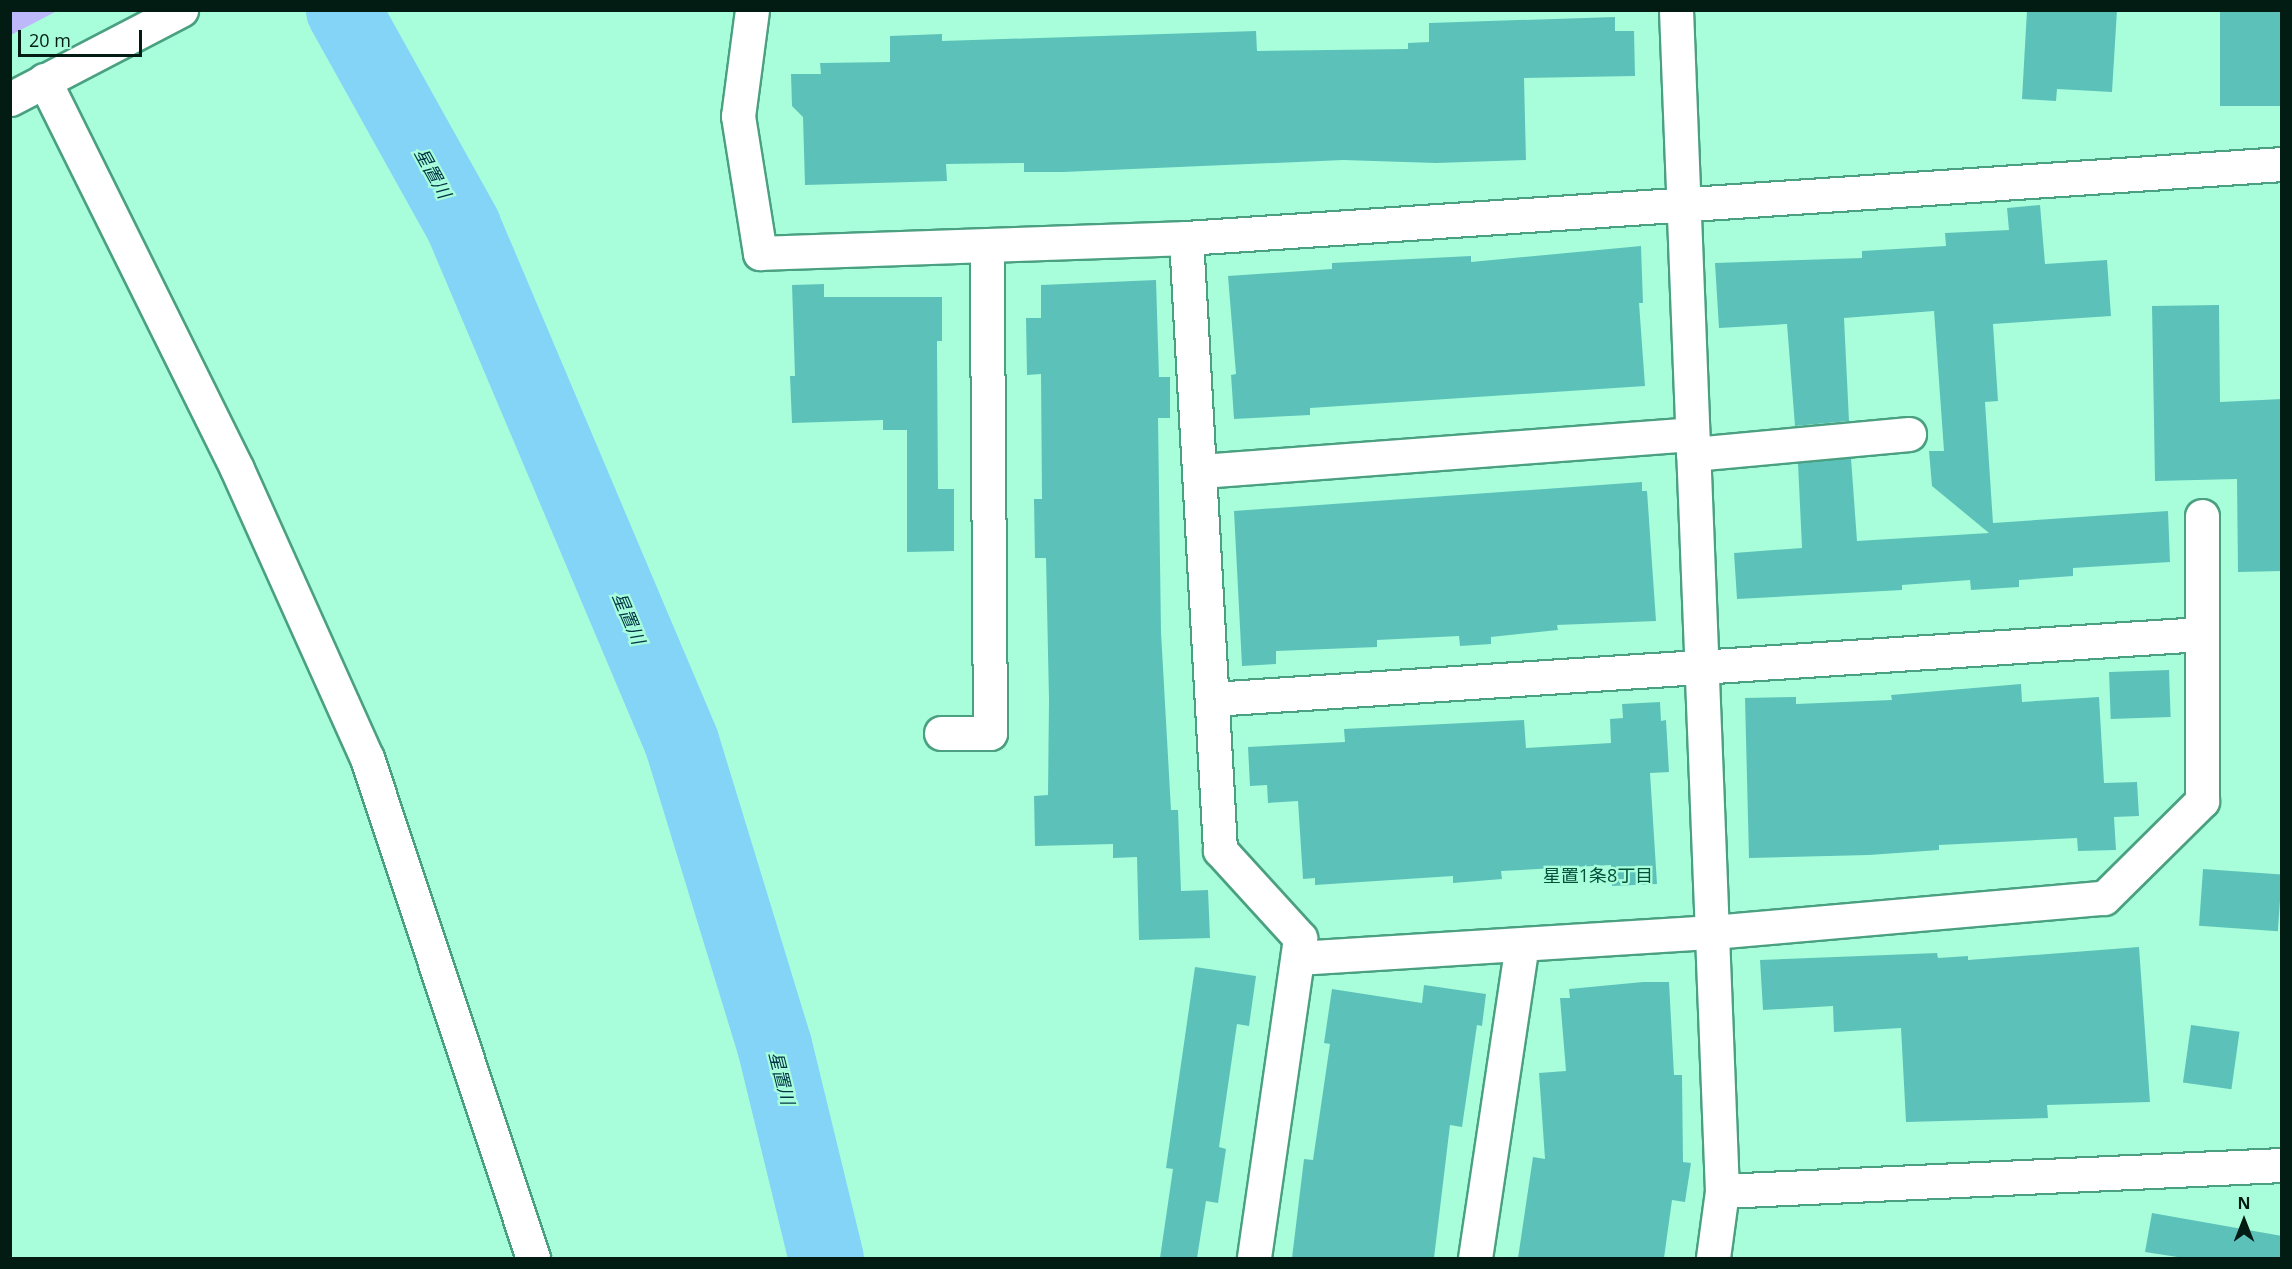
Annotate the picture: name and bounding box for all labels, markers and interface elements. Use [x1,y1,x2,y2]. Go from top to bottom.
scale bar [21,18,146,56]
text: 20 m [29,28,71,52]
water label: 星置川 [410,144,456,202]
water label: 星置川 [609,589,649,647]
district label: 星置1条8丁目 [1543,864,1653,886]
water label: 星置川 [765,1049,799,1107]
north arrow [2214,1191,2274,1251]
text: N [2237,1192,2251,1214]

